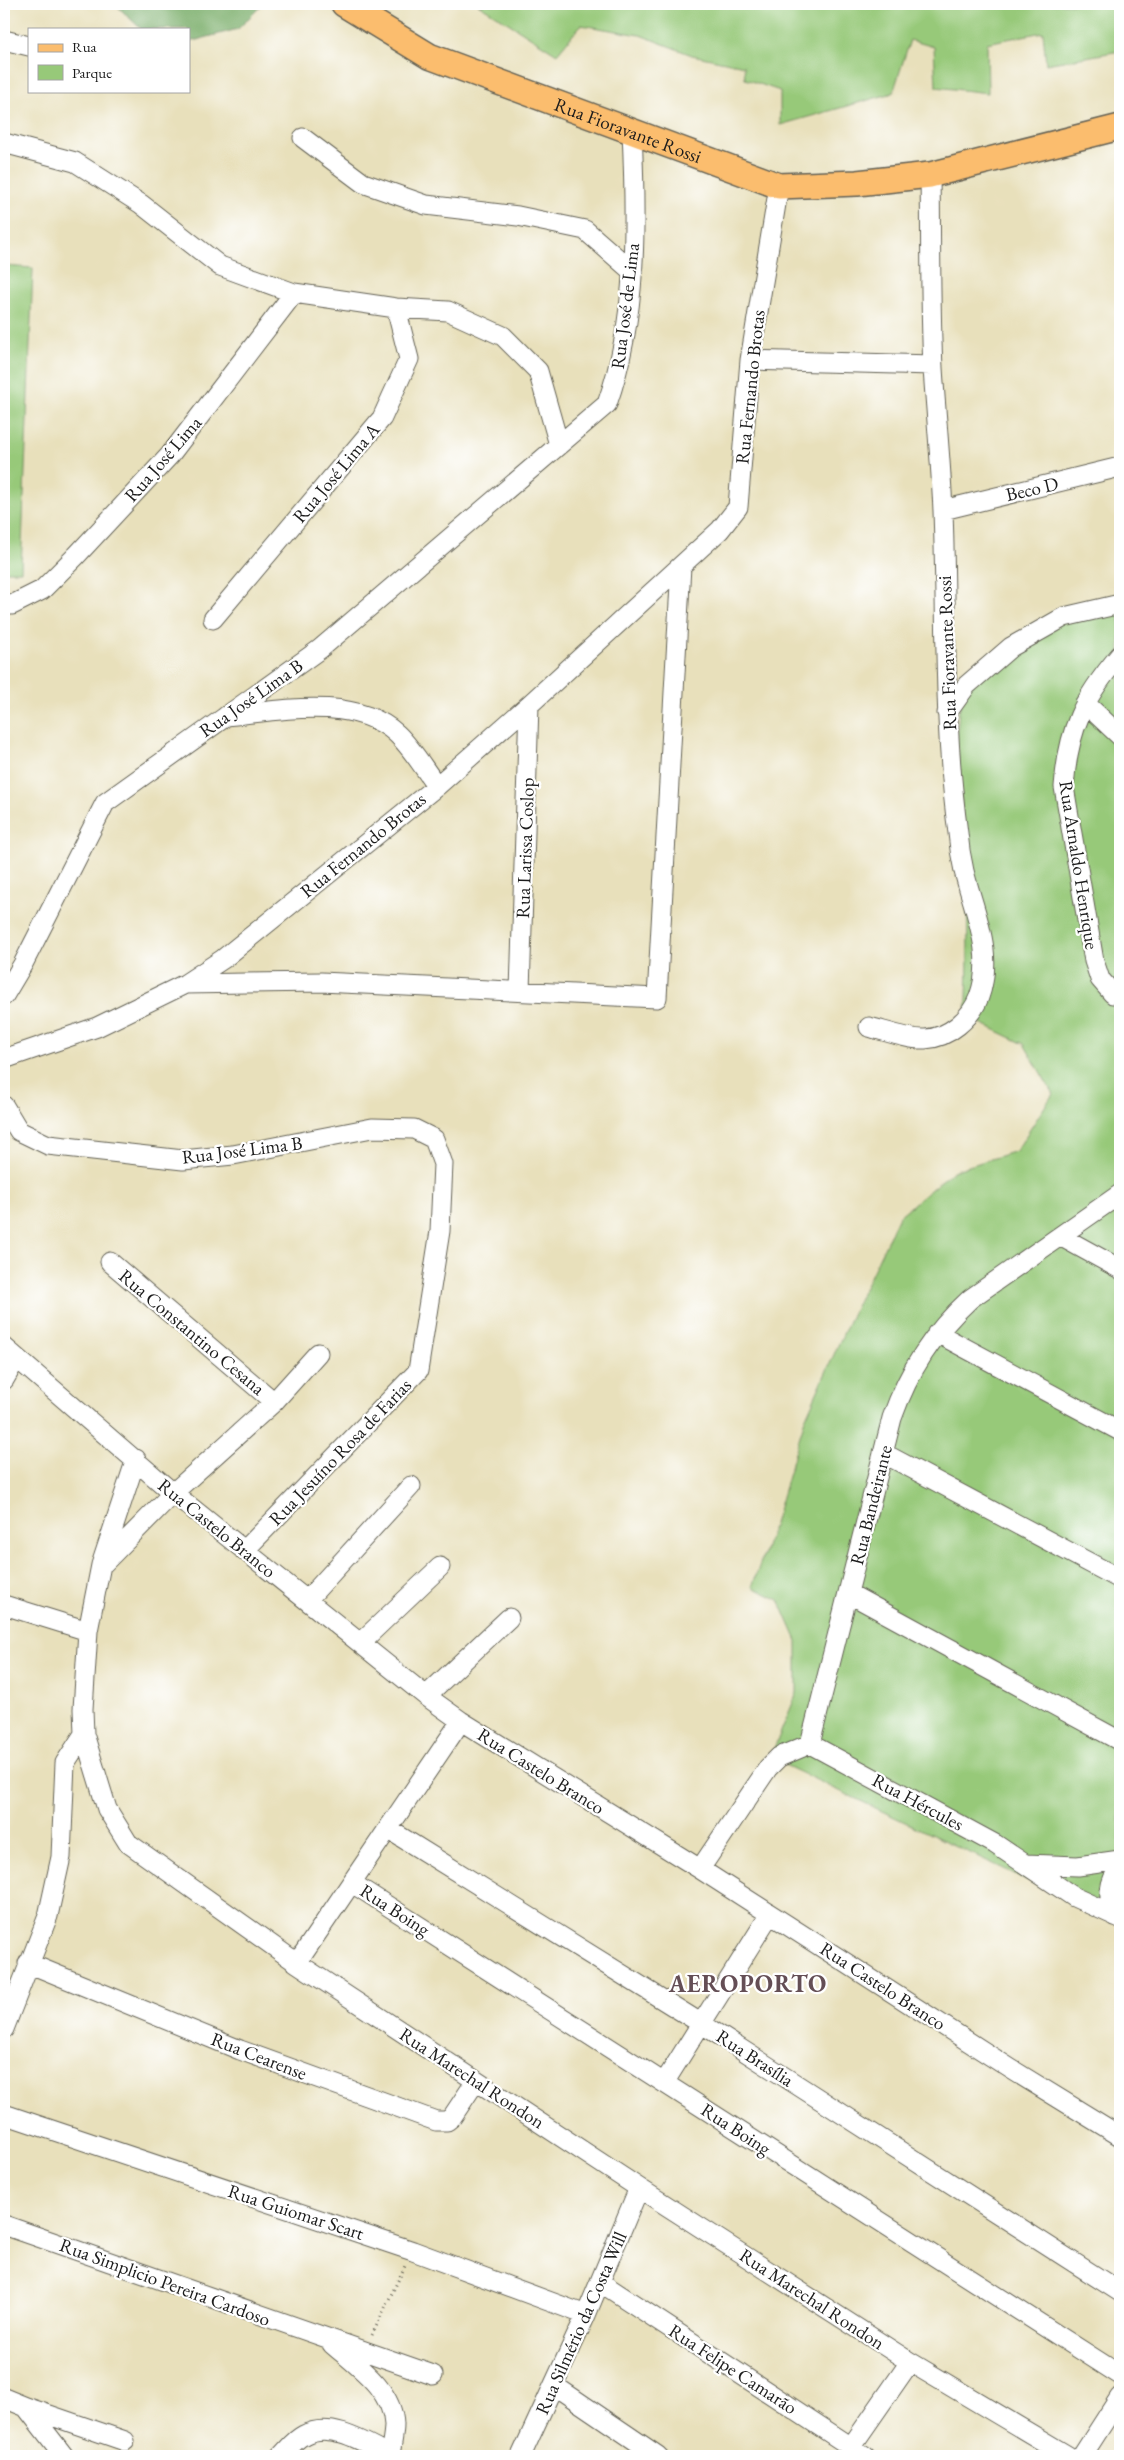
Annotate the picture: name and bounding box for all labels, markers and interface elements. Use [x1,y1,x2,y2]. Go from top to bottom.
legend [28,28,190,92]
text: Rua [72,37,97,56]
text: Parque [72,63,112,82]
street label: Rua Fioravante Rossi [551,91,705,169]
street label: Rua José de Lima [605,241,645,371]
street label: Rua Fernando Brotas [729,309,771,465]
street label: Rua José Lima [119,410,208,507]
street label: Rua José Lima A [287,417,386,528]
street label: Beco D [1003,471,1061,507]
street label: Rua Fioravante Rossi [932,575,962,731]
street label: Rua José Lima B [194,653,308,743]
street label: Rua Larissa Coslop [510,777,540,919]
street label: Rua Arnaldo Henrique [1053,779,1105,951]
street label: Rua Fernando Brotas [295,787,431,903]
street label: Rua José Lima B [180,1130,304,1170]
street label: Rua Constantino Cesana [114,1263,271,1401]
street label: Rua Jesuíno Rosa de Farias [263,1373,417,1531]
street label: Rua Bandeirante [844,1442,898,1568]
street label: Rua Castelo Branco [153,1473,281,1583]
street label: Rua Castelo Branco [473,1722,609,1820]
street label: Rua Hércules [868,1768,968,1836]
street label: Rua Boing [355,1878,435,1942]
street label: Rua Castelo Branco [815,1936,951,2036]
district label: AEROPORTO [668,1968,827,1999]
street label: Rua Marechal Rondon [395,2022,549,2134]
street label: Rua Brasília [711,2024,799,2093]
street label: Rua Cearense [207,2026,311,2086]
street label: Rua Boing [696,2097,776,2161]
street label: Rua Guiomar Scart [225,2178,367,2246]
street label: Rua Silmério da Costa Will [529,2227,633,2418]
street label: Rua Simplicio Pereira Cardoso [56,2232,274,2332]
street label: Rua Marechal Rondon [735,2243,889,2355]
street label: Rua Felipe Camarão [664,2318,802,2420]

